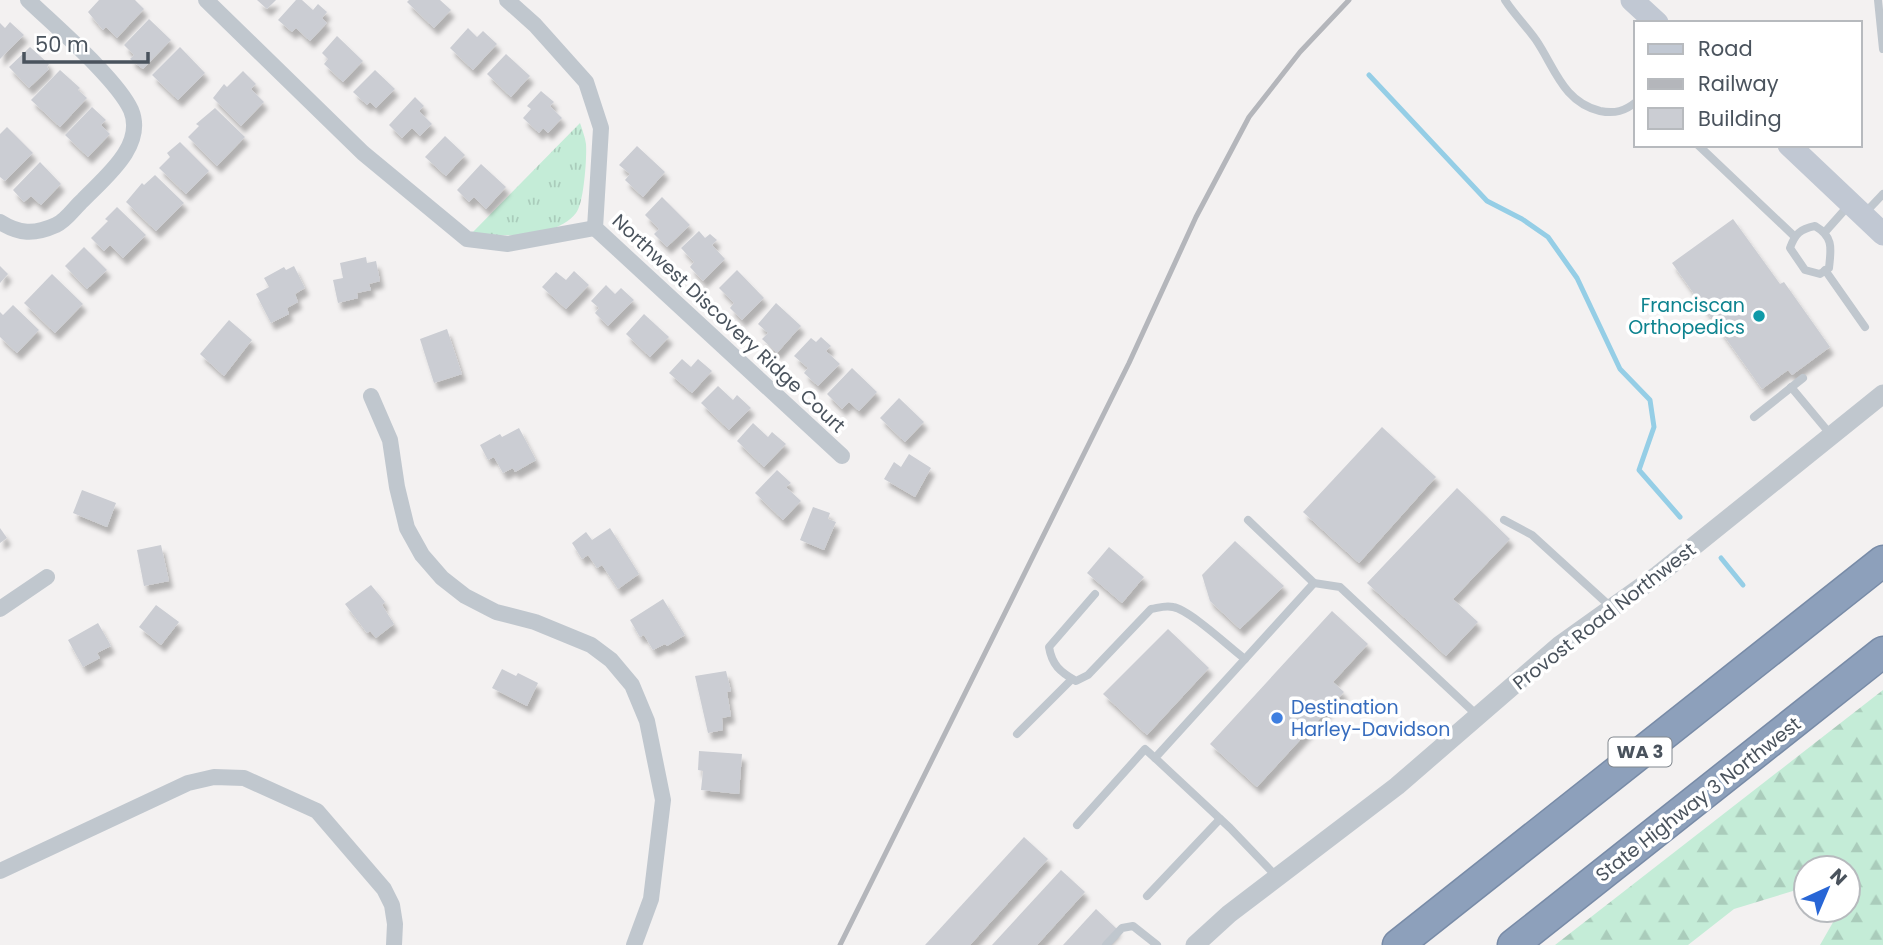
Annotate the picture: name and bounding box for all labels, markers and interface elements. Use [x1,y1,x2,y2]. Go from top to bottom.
scale bar [24,21,149,65]
legend [1634,21,1862,147]
text: 50 m [35,30,89,59]
text: Road [1698,34,1753,63]
text: Railway [1698,69,1779,98]
text: Building [1698,104,1782,133]
street label: Northwest Discovery Ridge Court [606,208,851,439]
place label: Franciscan Orthopedics [1628,292,1745,341]
marker: Franciscan Orthopedics [1751,308,1767,324]
street label: Provost Road Northwest [1507,536,1701,696]
place label: Destination Harley-Davidson [1291,694,1450,743]
marker: Destination Harley-Davidson [1269,710,1285,726]
street label: State Highway 3 Northwest [1590,711,1807,888]
road number: WA 3 [1608,738,1672,766]
north arrow [1792,854,1862,924]
text: N [1824,862,1853,892]

